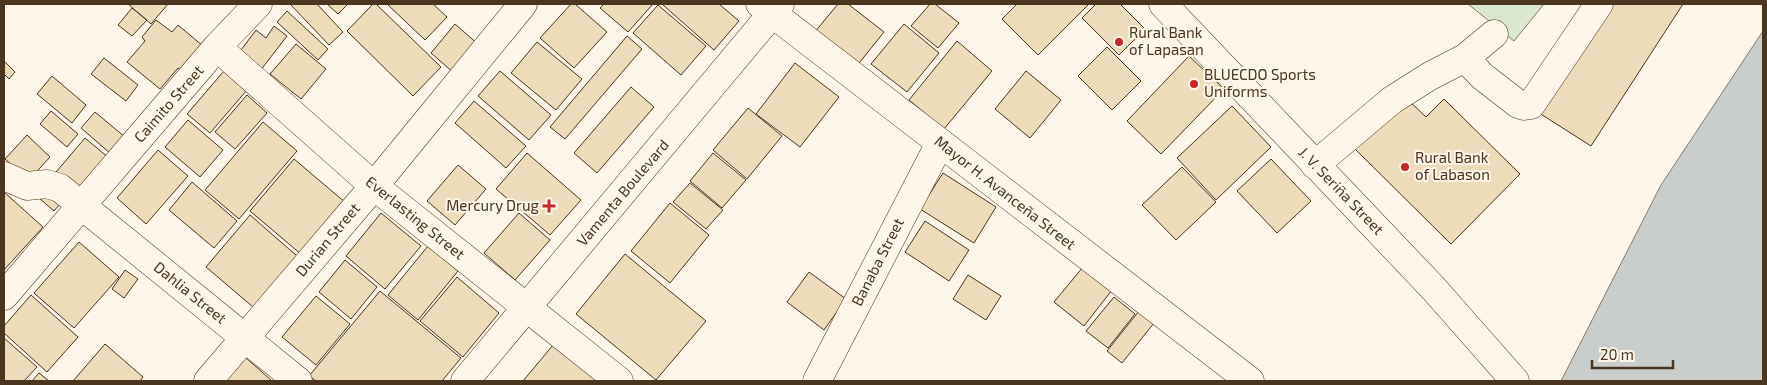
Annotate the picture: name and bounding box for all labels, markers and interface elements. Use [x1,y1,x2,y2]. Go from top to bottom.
place label: Rural Bank of Lapasan [1129,23,1204,58]
marker: Rural Bank of Lapasan [1113,36,1125,48]
street label: Caimito Street [130,61,207,146]
place label: BLUECDO Sports Uniforms [1204,65,1316,100]
marker: BLUECDO Sports Uniforms [1188,78,1200,90]
street label: Mayor H. Avanceña Street [931,131,1080,253]
street label: Vamenta Boulevard [572,135,672,249]
street label: J. V. Seriña Street [1295,143,1388,238]
place label: Rural Bank of Labason [1415,148,1490,183]
marker: Rural Bank of Labason [1399,161,1411,173]
street label: Everlasting Street [362,172,469,263]
place label: Mercury Drug [446,196,540,214]
street label: Durian Street [291,199,363,280]
marker: Mercury Drug [543,200,555,212]
street label: Banaba Street [847,214,907,309]
street label: Dahlia Street [151,257,231,327]
scale bar [1592,338,1673,370]
text: 20 m [1600,345,1634,363]

